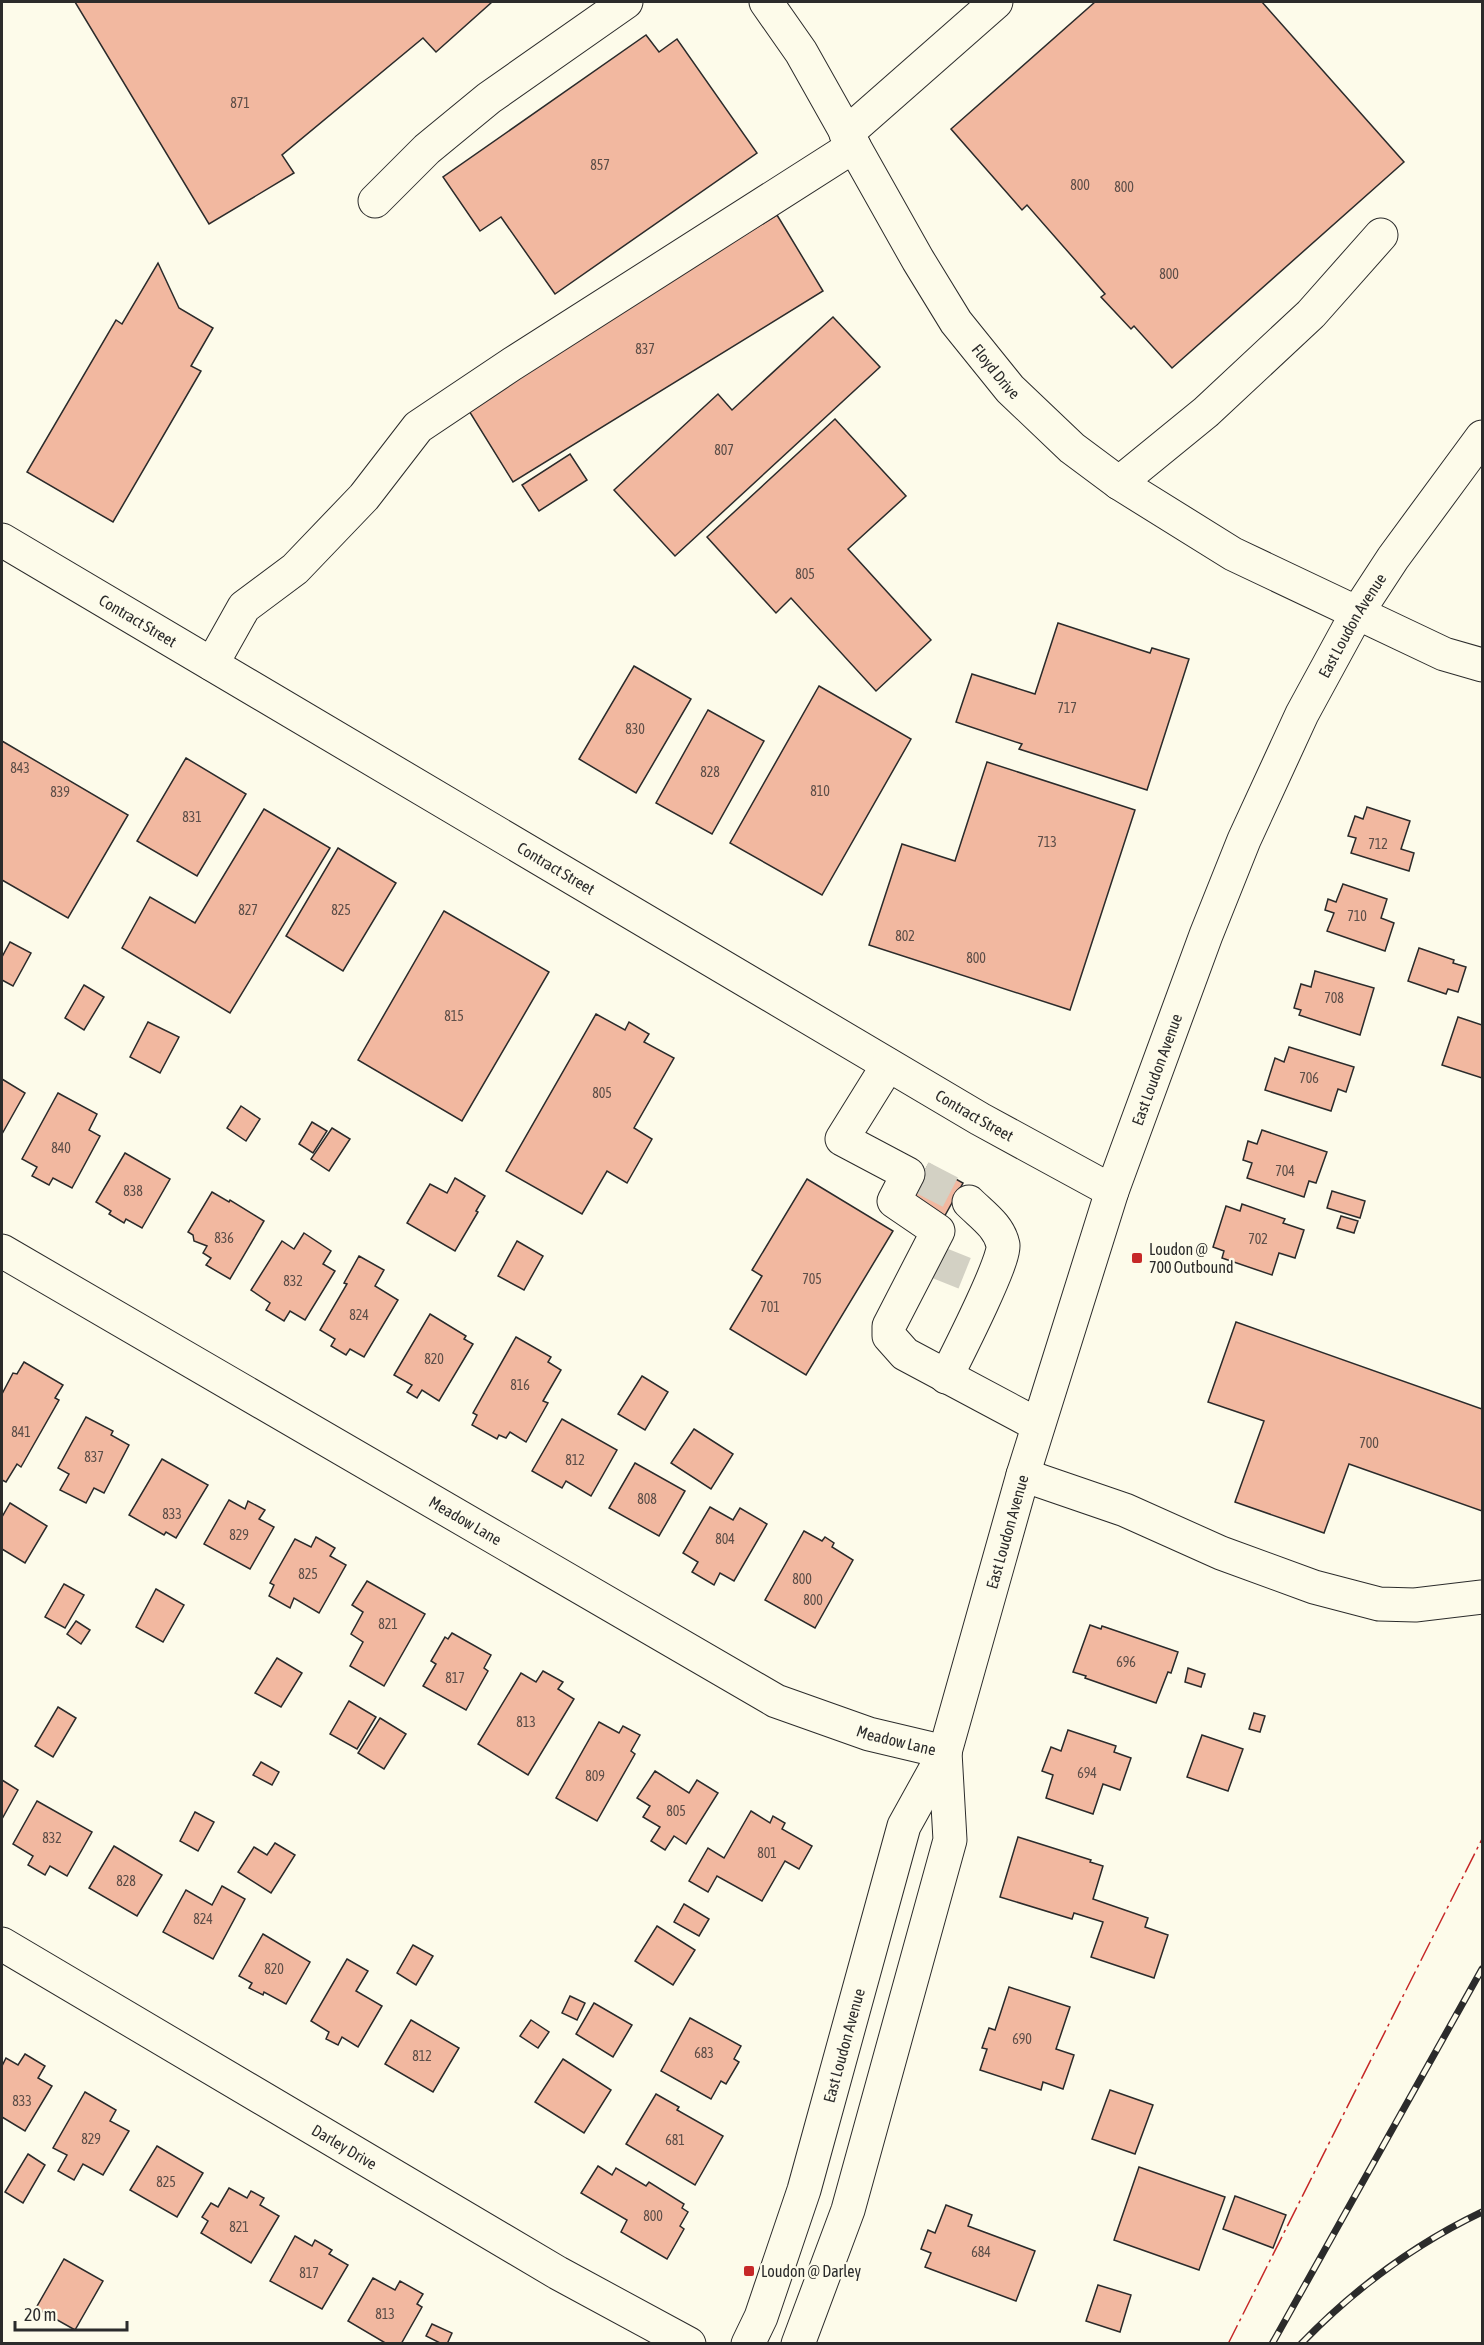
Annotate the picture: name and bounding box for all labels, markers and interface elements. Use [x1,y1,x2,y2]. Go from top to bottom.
house number: 871 [230,95,250,111]
house number: 857 [590,157,610,173]
house number: 800 [1070,177,1090,193]
house number: 800 [1114,179,1134,195]
house number: 800 [1159,266,1179,282]
street label: Floyd Drive [968,340,1024,403]
house number: 837 [635,341,655,357]
house number: 807 [714,442,734,458]
house number: 805 [795,566,815,582]
street label: East Loudon Avenue [1315,570,1389,681]
street label: Contract Street [96,591,180,651]
house number: 717 [1057,700,1077,716]
house number: 830 [625,721,645,737]
house number: 843 [10,760,30,776]
house number: 828 [700,764,720,780]
house number: 810 [810,783,830,799]
house number: 839 [50,784,70,800]
house number: 831 [182,809,202,825]
house number: 713 [1037,834,1057,850]
house number: 712 [1368,836,1388,852]
street label: Contract Street [514,838,598,898]
house number: 827 [238,902,258,918]
house number: 825 [331,902,351,918]
house number: 710 [1347,908,1367,924]
house number: 802 [895,928,915,944]
house number: 800 [966,950,986,966]
house number: 708 [1324,990,1344,1006]
house number: 815 [444,1008,464,1024]
street label: East Loudon Avenue [1128,1011,1185,1128]
house number: 706 [1299,1070,1319,1086]
house number: 805 [592,1085,612,1101]
street label: Contract Street [932,1086,1017,1145]
house number: 840 [51,1140,71,1156]
house number: 704 [1275,1163,1295,1179]
house number: 838 [123,1183,143,1199]
house number: 836 [214,1230,234,1246]
house number: 702 [1248,1231,1268,1247]
place label: Loudon @ 700 Outbound [1149,1240,1234,1276]
marker: Loudon @ 700 Outbound [1130,1251,1144,1265]
house number: 705 [802,1271,822,1287]
house number: 832 [283,1273,303,1289]
house number: 701 [760,1299,780,1315]
house number: 824 [349,1307,369,1323]
house number: 820 [424,1351,444,1367]
house number: 816 [510,1377,530,1393]
house number: 841 [11,1424,31,1440]
house number: 700 [1359,1435,1379,1451]
house number: 837 [84,1449,104,1465]
house number: 812 [565,1452,585,1468]
street label: East Loudon Avenue [982,1473,1032,1591]
house number: 808 [637,1491,657,1507]
street label: Meadow Lane [426,1492,505,1549]
house number: 833 [162,1506,182,1522]
house number: 829 [229,1527,249,1543]
house number: 804 [715,1531,735,1547]
house number: 825 [298,1566,318,1582]
house number: 800 [792,1571,812,1587]
house number: 800 [803,1592,823,1608]
house number: 821 [378,1616,398,1632]
house number: 696 [1116,1654,1136,1670]
house number: 817 [445,1670,465,1686]
house number: 813 [516,1714,536,1730]
street label: Meadow Lane [854,1721,938,1759]
house number: 694 [1077,1765,1097,1781]
house number: 809 [585,1768,605,1784]
house number: 805 [666,1803,686,1819]
house number: 832 [42,1830,62,1846]
house number: 801 [757,1845,777,1861]
house number: 828 [116,1873,136,1889]
house number: 824 [193,1911,213,1927]
house number: 820 [264,1961,284,1977]
street label: East Loudon Avenue [819,1986,868,2105]
house number: 690 [1012,2031,1032,2047]
house number: 683 [694,2045,714,2061]
house number: 812 [412,2048,432,2064]
house number: 833 [12,2093,32,2109]
street label: Darley Drive [309,2121,380,2173]
house number: 829 [81,2131,101,2147]
house number: 681 [665,2132,685,2148]
house number: 825 [156,2174,176,2190]
house number: 800 [643,2208,663,2224]
house number: 821 [229,2219,249,2235]
house number: 684 [971,2244,991,2260]
place label: Loudon @ Darley [761,2262,861,2281]
marker: Loudon @ Darley [742,2264,756,2278]
house number: 817 [299,2265,319,2281]
scale bar [15,2294,128,2332]
text: 20 m [24,2304,56,2325]
house number: 813 [375,2306,395,2322]

